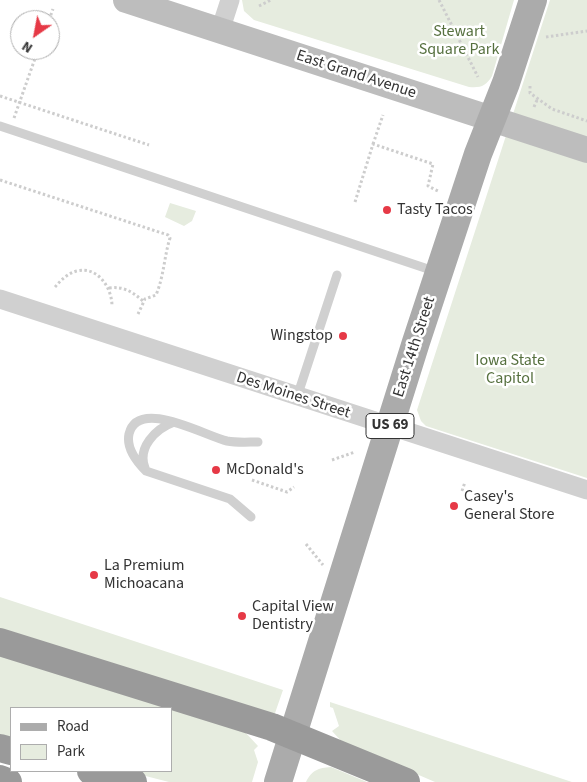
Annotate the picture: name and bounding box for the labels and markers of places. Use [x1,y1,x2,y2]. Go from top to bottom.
place label: Tasty Tacos [397,200,473,220]
marker: Tasty Tacos [381,204,393,216]
place label: Wingstop [271,326,333,346]
marker: Wingstop [337,330,349,342]
place label: McDonald's [226,460,304,480]
marker: McDonald's [210,464,222,476]
place label: Casey's General Store [464,487,554,525]
marker: Casey's General Store [448,500,460,512]
place label: La Premium Michoacana [104,556,185,594]
marker: La Premium Michoacana [88,569,100,581]
place label: Capital View Dentistry [252,597,334,635]
marker: Capital View Dentistry [236,610,248,622]

